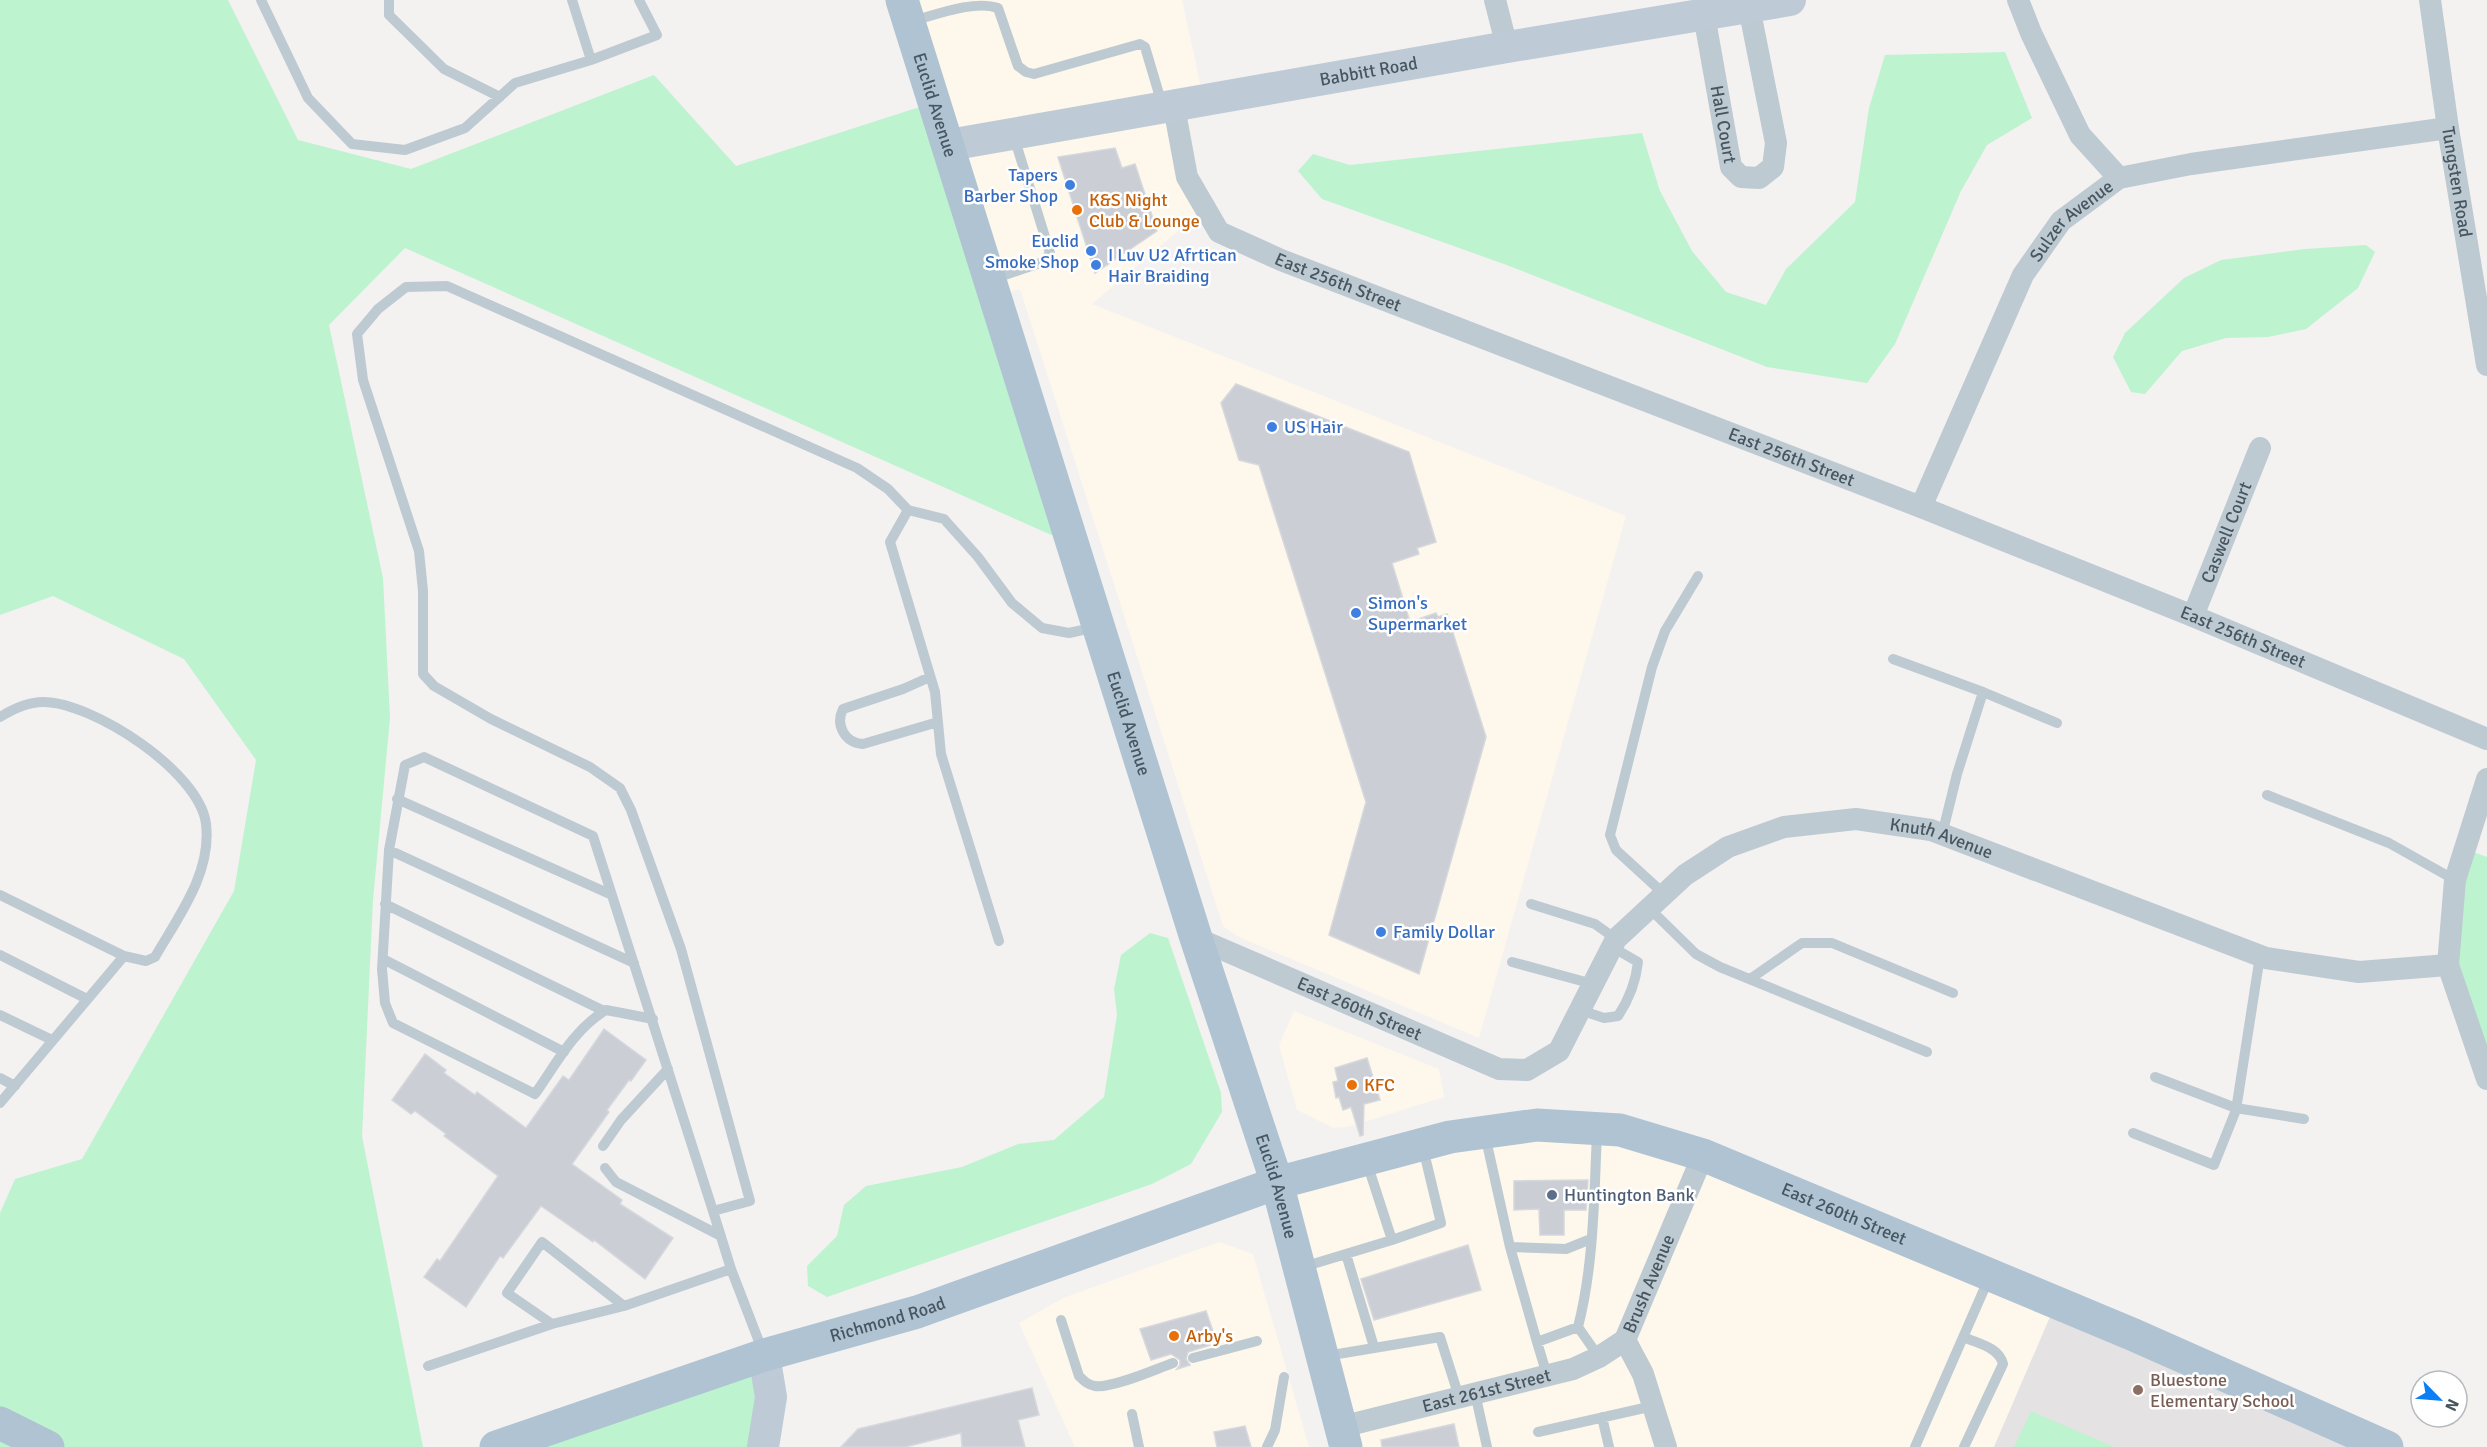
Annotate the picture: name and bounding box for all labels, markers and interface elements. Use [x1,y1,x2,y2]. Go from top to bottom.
street label: Euclid Avenue [908,50,962,160]
street label: Babbitt Road [1318,52,1419,91]
street label: Hall Court [1706,83,1741,165]
street label: Tungsten Road [2437,125,2477,239]
place label: Tapers Barber Shop [964,164,1058,207]
street label: Sulzer Avenue [2025,175,2117,266]
marker: Tapers Barber Shop [1063,178,1077,192]
place label: K&S Night Club & Lounge [1089,189,1200,232]
marker: K&S Night Club & Lounge [1070,203,1084,217]
place label: Euclid Smoke Shop [985,230,1079,273]
marker: Euclid Smoke Shop [1084,244,1098,258]
place label: I Luv U2 Afrtican Hair Braiding [1108,244,1237,287]
street label: East 256th Street [1271,248,1404,316]
marker: I Luv U2 Afrtican Hair Braiding [1089,258,1103,272]
place label: US Hair [1284,416,1343,438]
marker: US Hair [1265,420,1279,434]
street label: East 256th Street [1725,423,1858,491]
street label: Caswell Court [2196,479,2256,586]
place label: Simon's Supermarket [1368,592,1467,635]
street label: East 256th Street [2177,601,2309,673]
marker: Simon's Supermarket [1349,606,1363,620]
street label: Euclid Avenue [1102,668,1155,778]
street label: Knuth Avenue [1888,813,1996,864]
place label: Family Dollar [1393,921,1495,943]
marker: Family Dollar [1374,925,1388,939]
street label: East 260th Street [1294,972,1425,1045]
place label: KFC [1364,1074,1395,1096]
marker: KFC [1345,1078,1359,1092]
street label: Euclid Avenue [1250,1131,1302,1241]
street label: East 260th Street [1778,1178,1910,1250]
place label: Huntington Bank [1564,1184,1695,1206]
marker: Huntington Bank [1545,1188,1559,1202]
street label: Brush Avenue [1618,1231,1679,1337]
street label: Richmond Road [827,1292,949,1347]
place label: Arby's [1186,1325,1233,1347]
marker: Arby's [1167,1329,1181,1343]
street label: East 261st Street [1420,1364,1553,1417]
place label: Bluestone Elementary School [2150,1369,2295,1412]
north arrow [2409,1369,2469,1429]
marker: Bluestone Elementary School [2131,1383,2145,1397]
text: N [2440,1396,2463,1414]

